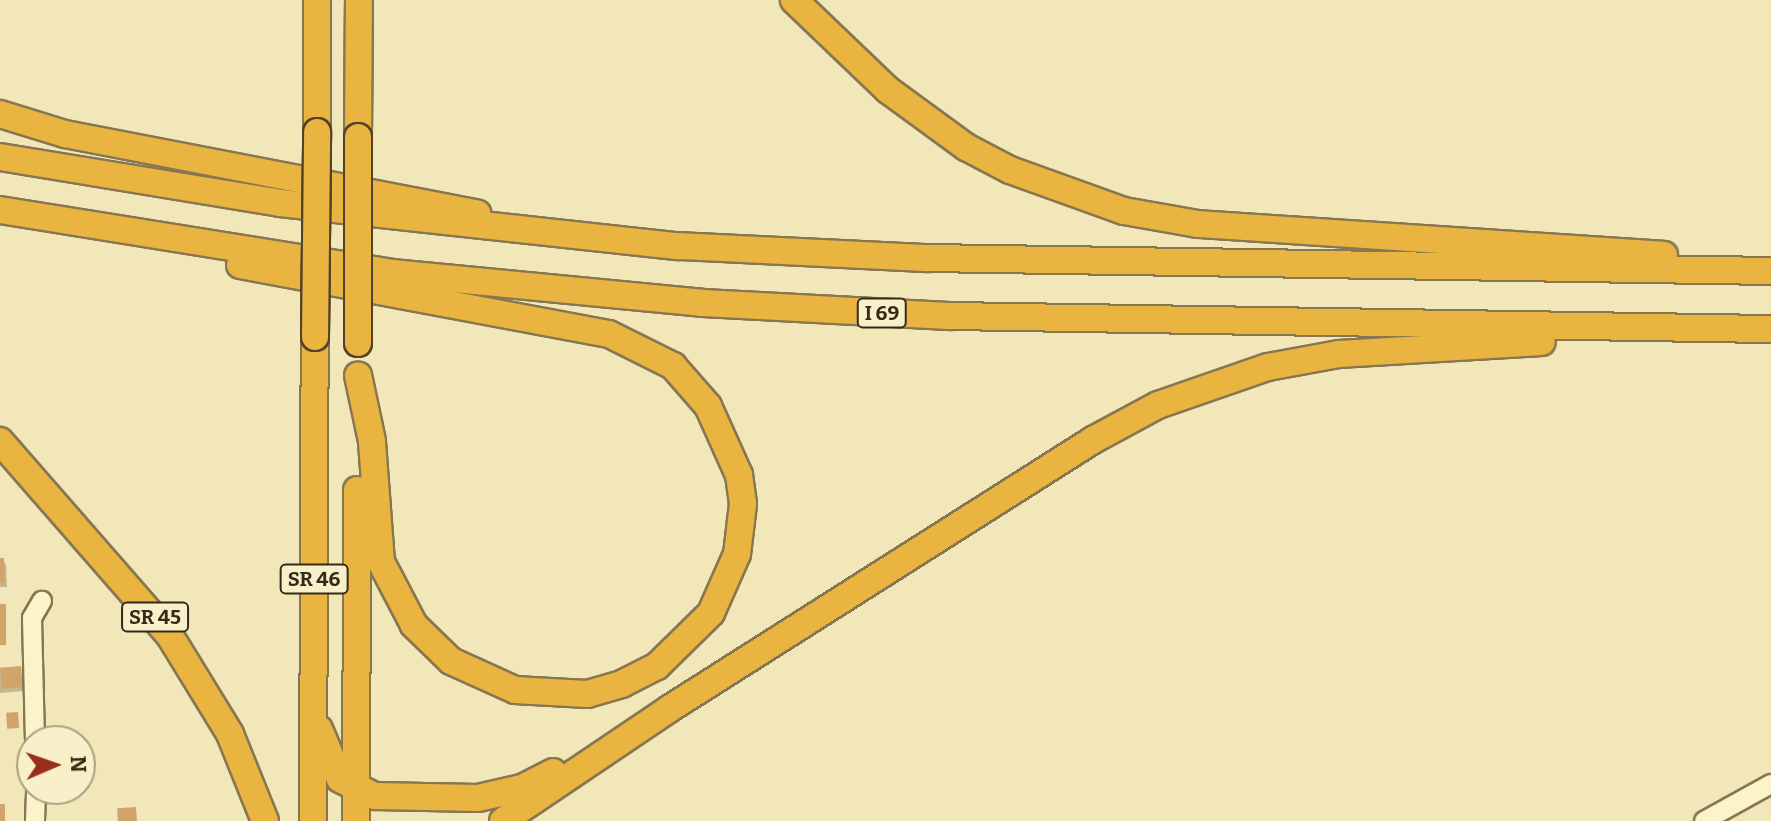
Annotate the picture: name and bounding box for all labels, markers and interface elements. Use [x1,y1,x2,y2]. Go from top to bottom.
road number: I 69 [856,297,908,329]
road number: SR 46 [278,563,350,595]
road number: SR 45 [121,601,189,633]
north arrow [16,725,96,805]
text: N [65,755,92,773]

